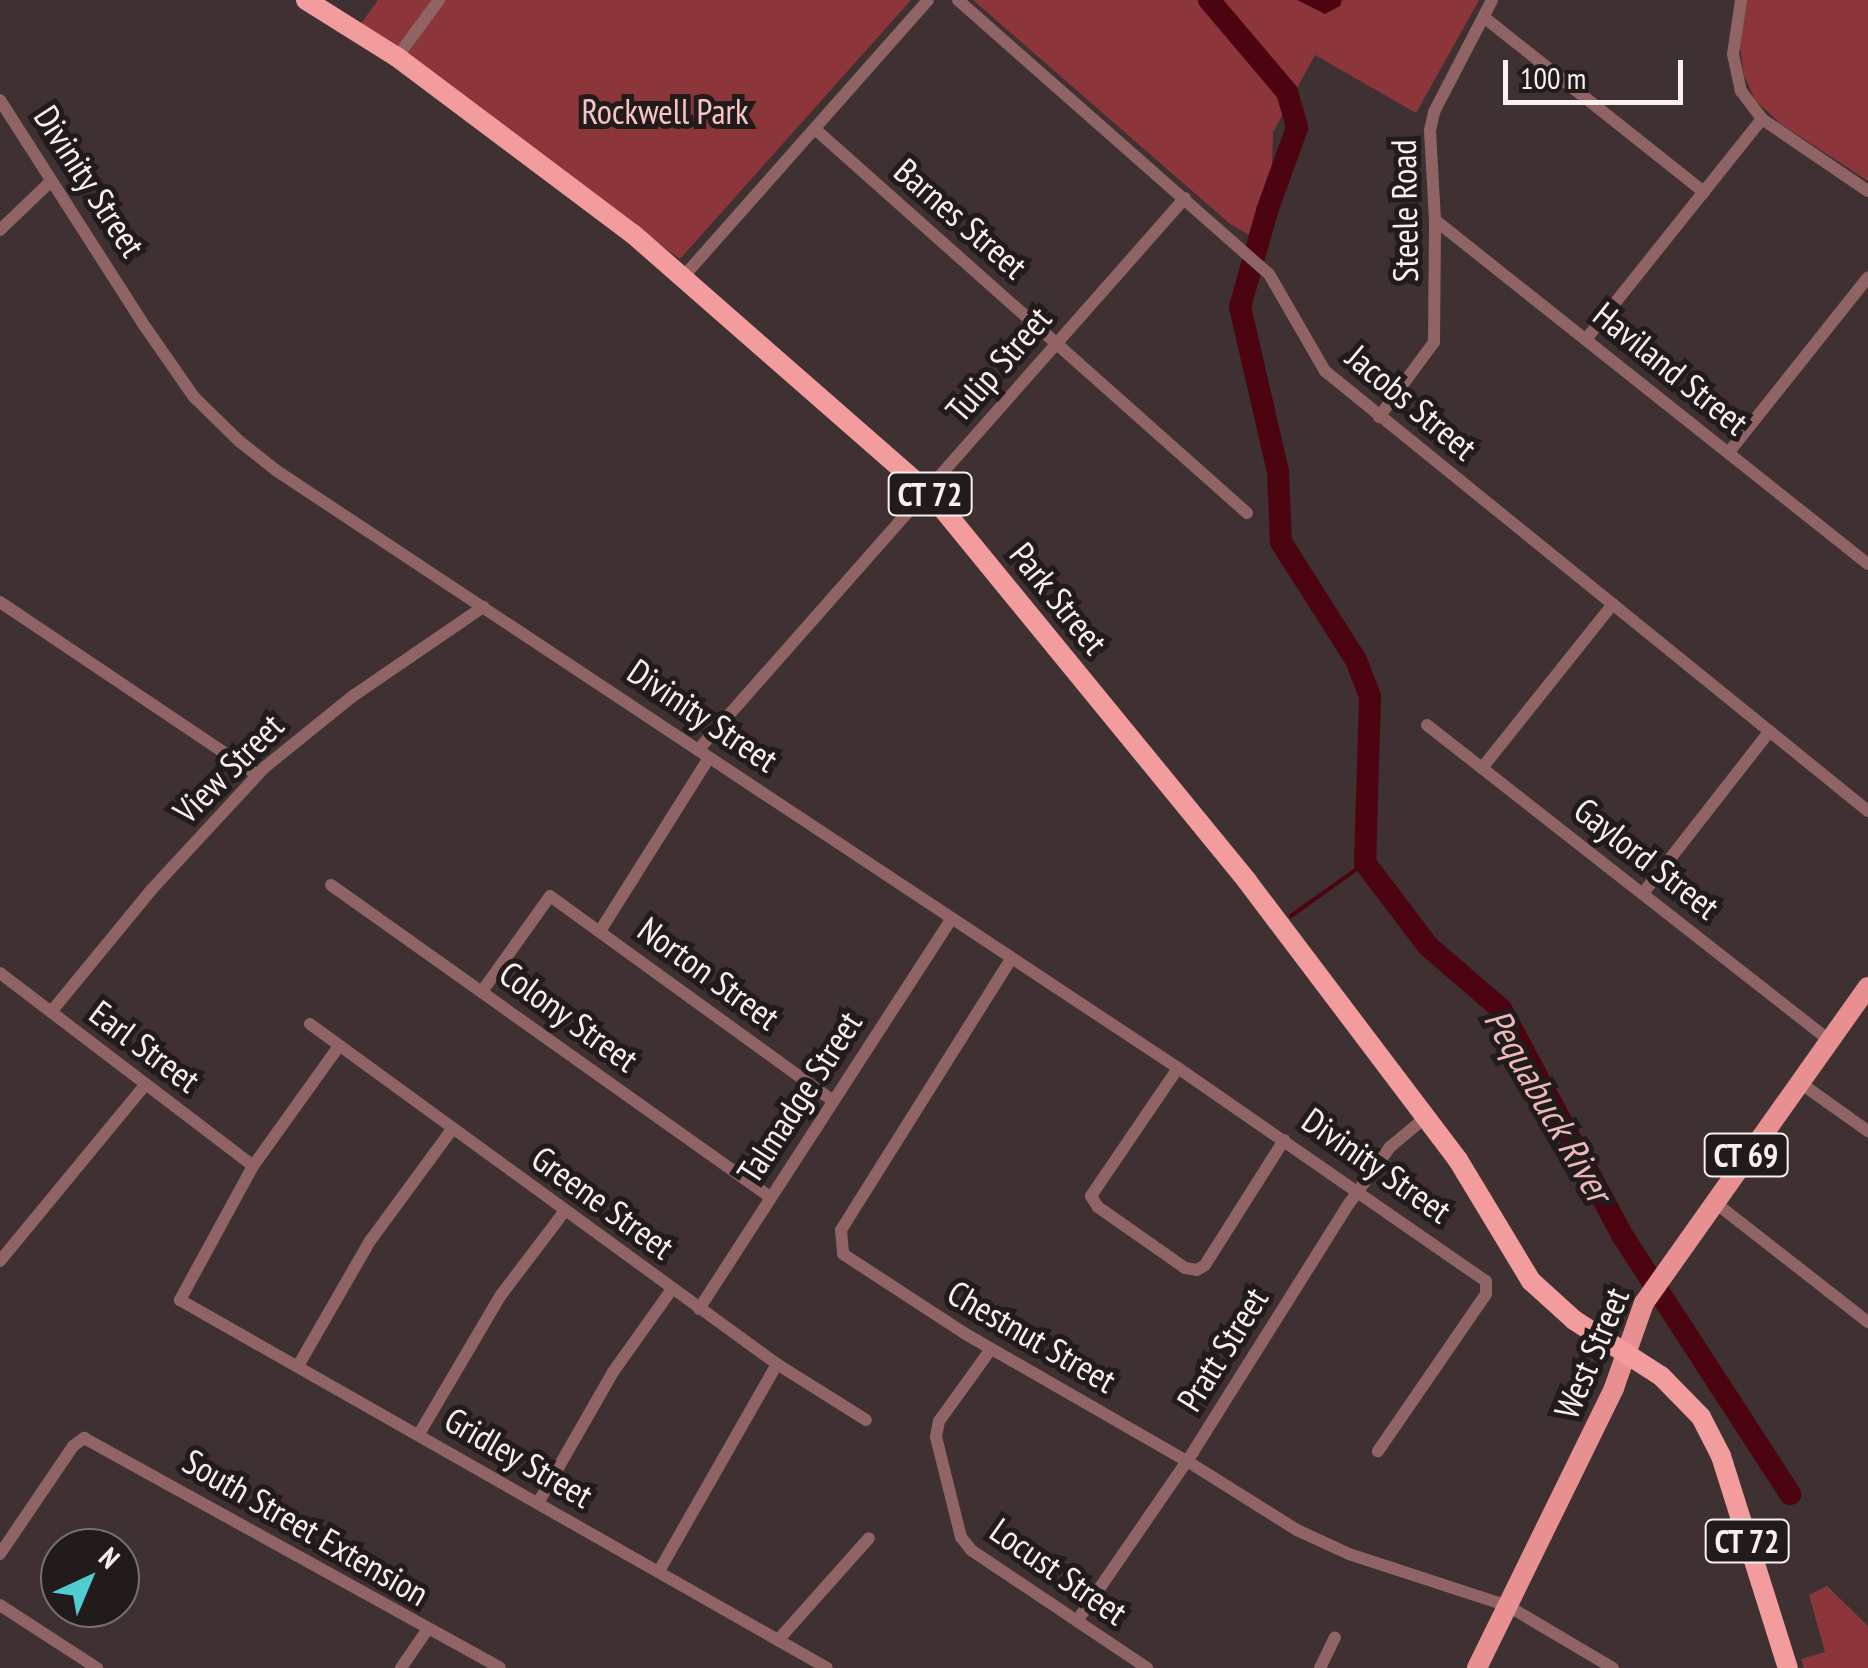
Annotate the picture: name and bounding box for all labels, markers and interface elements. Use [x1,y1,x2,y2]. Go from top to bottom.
scale bar [1508,40,1688,102]
text: 100 m [1520,58,1586,97]
park label: Rockwell Park [581,90,749,132]
street label: Divinity Street [25,97,155,265]
street label: Steele Road [1382,139,1426,283]
street label: Barnes Street [886,149,1036,287]
street label: Haviland Street [1585,293,1757,443]
street label: Tulip Street [937,298,1059,430]
street label: Jacobs Street [1339,336,1485,468]
road number: CT 72 [885,467,975,521]
street label: Park Street [1001,534,1117,662]
street label: Divinity Street [620,649,786,781]
street label: View Street [164,704,292,832]
street label: Gaylord Street [1566,788,1728,928]
street label: Norton Street [630,908,788,1038]
street label: Colony Street [491,951,647,1081]
street label: Earl Street [82,991,208,1101]
water label: Pequabuck River [1475,1000,1623,1210]
street label: Talmadge Street [728,1003,870,1191]
street label: Divinity Street [1294,1098,1460,1232]
road number: CT 69 [1701,1128,1791,1182]
street label: Greene Street [524,1136,682,1268]
street label: Chestnut Street [940,1271,1124,1401]
street label: Pratt Street [1168,1280,1276,1418]
street label: West Street [1545,1281,1637,1425]
street label: Gridley Street [437,1398,601,1516]
street label: South Street Extension [176,1440,436,1614]
street label: Locust Street [983,1509,1135,1633]
road number: CT 72 [1702,1514,1792,1568]
north arrow [40,1528,140,1628]
text: N [92,1539,128,1576]

